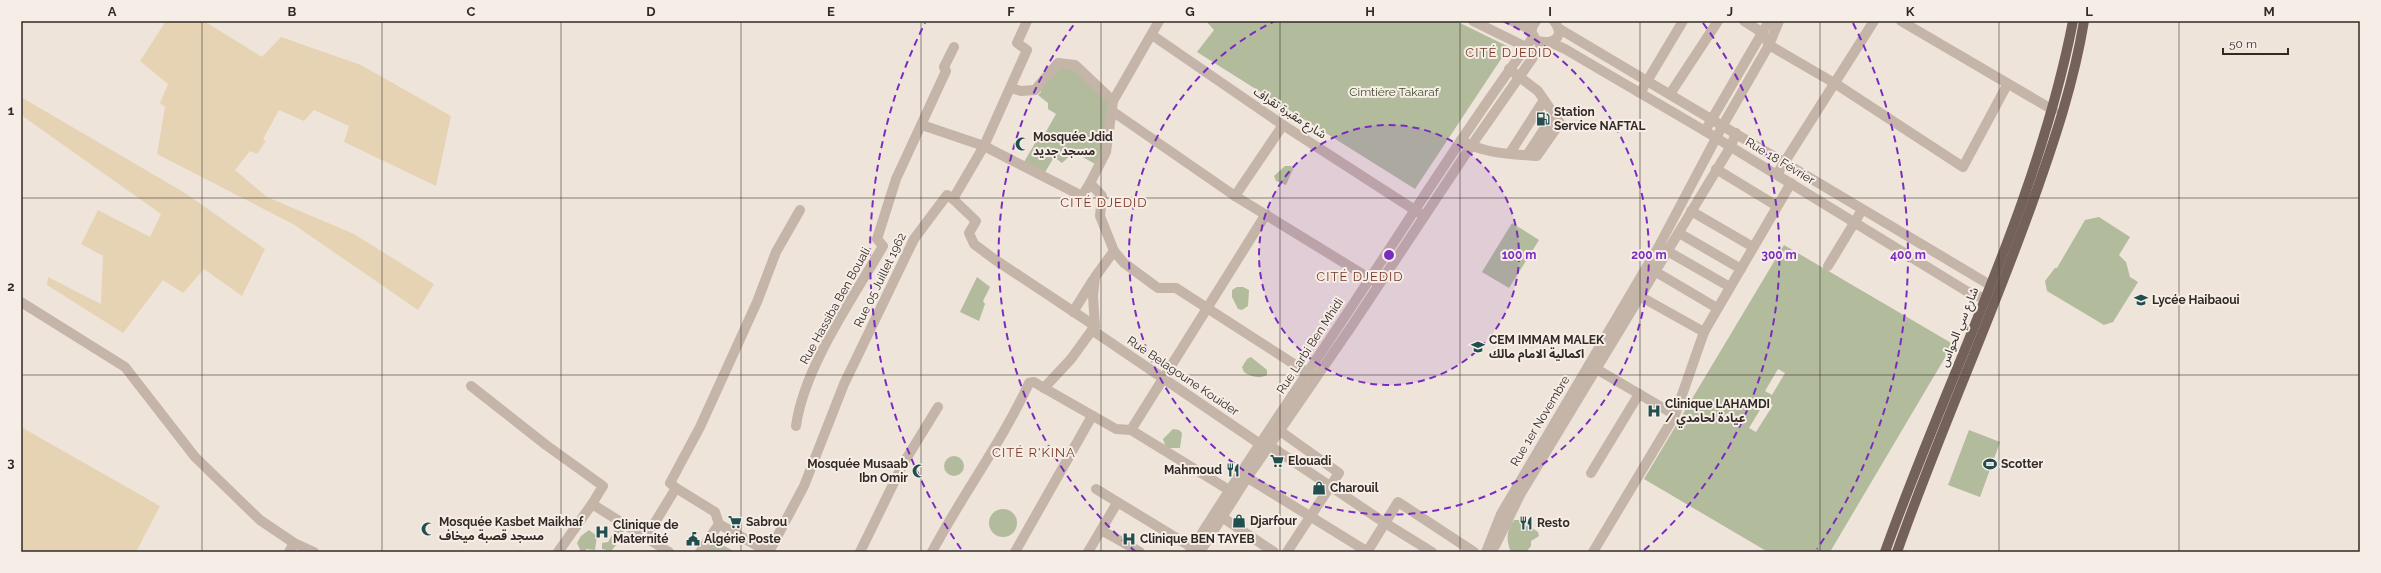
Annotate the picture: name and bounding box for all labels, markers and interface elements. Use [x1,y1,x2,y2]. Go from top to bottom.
text: A [108,4,117,19]
text: B [288,4,297,19]
text: C [467,4,476,19]
text: D [646,4,656,19]
text: E [827,4,835,19]
text: F [1007,4,1015,19]
text: G [1185,4,1195,19]
text: H [1365,4,1375,19]
text: I [1548,4,1552,19]
text: J [1727,4,1733,19]
text: K [1906,4,1915,19]
text: L [2085,4,2093,19]
text: M [2263,4,2275,19]
scale bar [2223,30,2288,56]
text: 50 m [2229,37,2257,51]
district label: CITÉ DJEDID [1465,45,1553,60]
street label: شارع مقبرة تقراف [1250,84,1329,143]
park label: Cimtière Takaraf [1349,85,1440,99]
text: 1 [8,103,15,118]
place label: Station Service NAFTAL [1554,105,1645,133]
fuel station icon: Station Service NAFTAL [1535,111,1551,127]
place label: Mosquée Jdid مسجد جديد [1033,130,1113,158]
street label: Rue 18 Février [1743,135,1818,188]
mosque icon: Mosquée Jdid مسجد جديد [1014,136,1030,152]
district label: CITÉ DJEDID [1060,195,1148,210]
street label: Rue 05 Juillet 1962 [851,231,909,329]
street label: Rue Hassiba Ben Bouali [797,245,873,367]
centre of rings [1382,248,1396,262]
text: 100 m [1502,248,1536,262]
text: 200 m [1631,248,1667,262]
text: 300 m [1761,248,1797,262]
text: 400 m [1890,248,1926,262]
district label: CITÉ DJEDID [1316,269,1404,284]
text: 2 [7,279,15,294]
street label: شارع سي الحواس [1937,285,1984,370]
school or university icon: Lycée Haibaoui [2133,292,2149,308]
place label: Lycée Haibaoui [2152,293,2240,307]
street label: Rue Larbi Ben Mhidi [1274,296,1346,396]
street label: Rue Belagoune Kouider [1125,333,1242,419]
place label: CEM IMMAM MALEK اكمالية الامام مالك [1489,333,1605,363]
school or university icon: CEM IMMAM MALEK اكمالية الامام مالك [1470,339,1486,355]
street label: Rue 1er Novembre [1507,373,1573,469]
place label: Clinique LAHAMDI / عيادة لحامدي [1665,397,1770,428]
hospital icon: Clinique LAHAMDI / عيادة لحامدي [1646,403,1662,419]
district label: CITÉ R'KINA [992,445,1076,460]
supermarket icon: Elouadi [1269,453,1285,469]
place label: Elouadi [1288,454,1331,468]
text: 3 [7,455,15,470]
sports icon: Scotter [1982,456,1998,472]
place label: Mosquée Musaab Ibn Omir [807,457,908,485]
place label: Scotter [2001,457,2044,471]
restaurant icon: Mahmoud [1225,462,1241,478]
mosque icon: Mosquée Musaab Ibn Omir [911,463,927,479]
place label: Mahmoud [1164,463,1222,477]
shop icon: Charouil [1311,480,1327,496]
place label: Charouil [1330,481,1379,495]
shop icon: Djarfour [1231,513,1247,529]
supermarket icon: Sabrou [727,514,743,530]
place label: Djarfour [1250,514,1297,528]
place label: Mosquée Kasbet Maikhaf مسجد قصبة ميخاف [439,515,584,543]
place label: Sabrou [746,515,787,529]
restaurant icon: Resto [1518,515,1534,531]
place label: Resto [1537,516,1570,530]
place label: Clinique de Maternité [613,518,678,546]
mosque icon: Mosquée Kasbet Maikhaf مسجد قصبة ميخاف [420,521,436,537]
hospital icon: Clinique de Maternité [594,524,610,540]
public building icon: Algérie Poste [685,531,701,547]
hospital icon: Clinique BEN TAYEB [1121,531,1137,547]
place label: Algérie Poste [704,532,781,546]
place label: Clinique BEN TAYEB [1140,532,1255,546]

